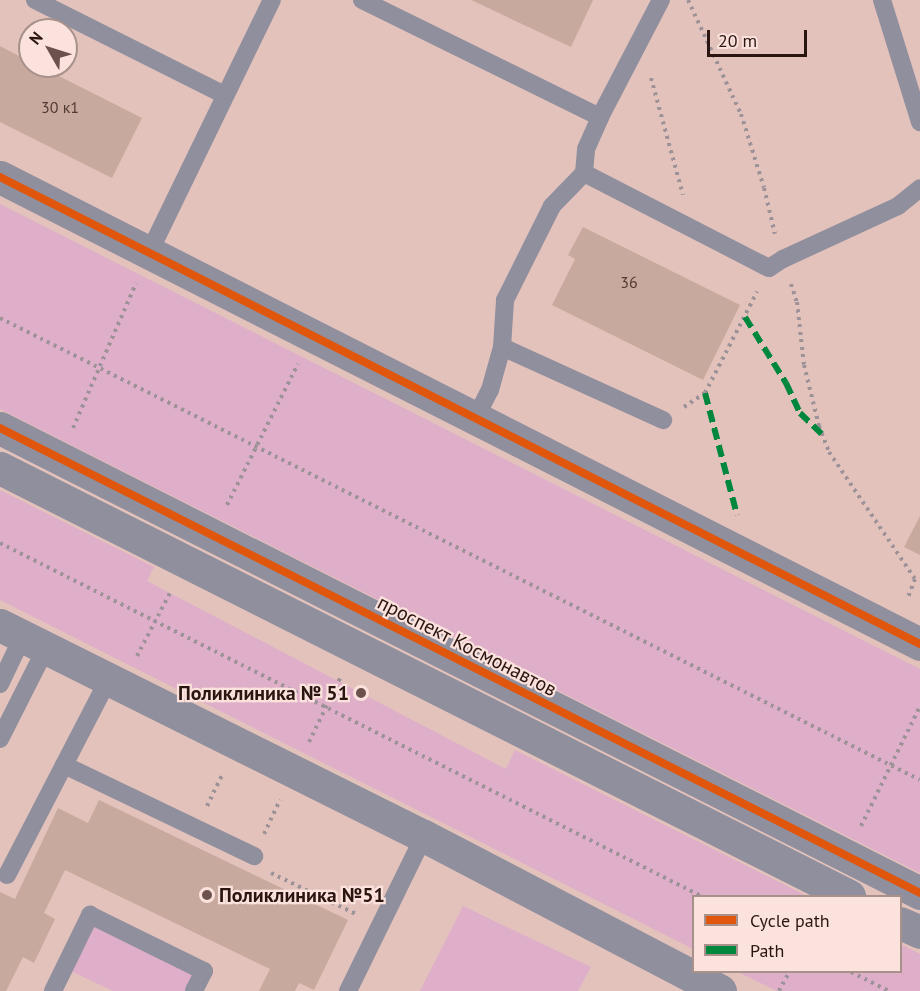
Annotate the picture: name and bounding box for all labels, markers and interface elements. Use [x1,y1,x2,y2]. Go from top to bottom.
north arrow [18,18,78,78]
scale bar [710,18,810,56]
text: N [24,28,47,48]
text: 20 m [718,29,757,52]
house number: 30 к1 [41,97,79,117]
house number: 36 [620,272,638,292]
street label: проспект Космонавтов [373,590,561,702]
place label: Поликлиника № 51 [178,681,349,705]
marker: Поликлиника № 51 [354,686,368,700]
place label: Поликлиника №51 [219,883,385,907]
marker: Поликлиника №51 [200,888,214,902]
legend [692,895,902,973]
text: Cycle path [750,909,830,932]
text: Path [750,939,784,962]

